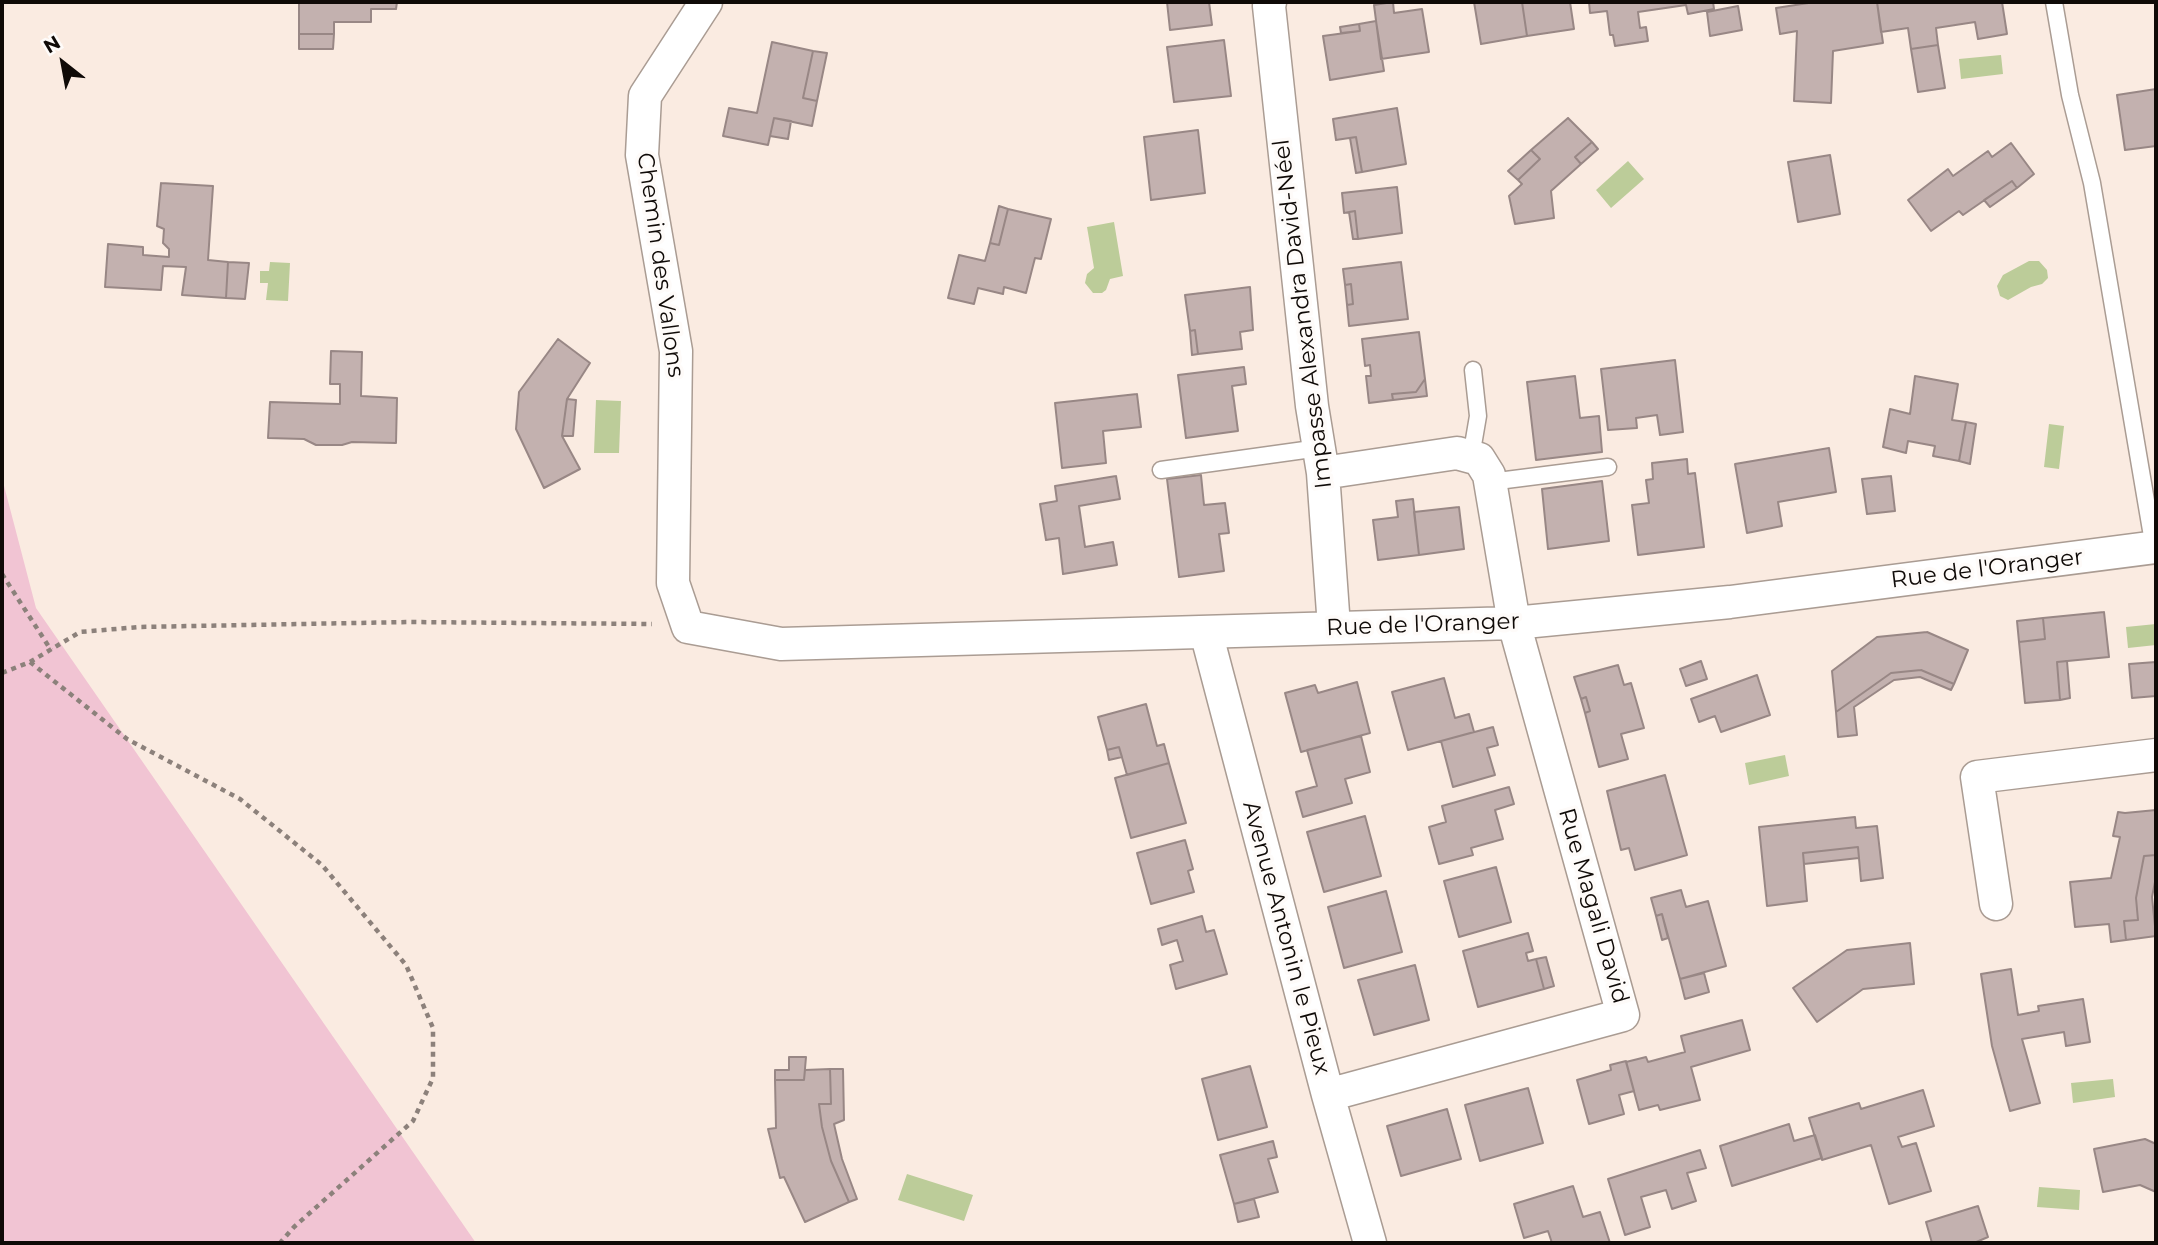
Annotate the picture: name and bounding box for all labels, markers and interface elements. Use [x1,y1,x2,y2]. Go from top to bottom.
north arrow [28,28,98,98]
text: N [39,31,64,58]
street label: Impasse Alexandra David-Néel [1268,138,1338,490]
street label: Chemin des Vallons [631,151,689,379]
street label: Rue de l'Oranger [1889,544,2085,594]
street label: Rue de l'Oranger [1326,608,1520,642]
street label: Avenue Antonin le Pieux [1236,798,1336,1078]
street label: Rue Magali David [1552,805,1634,1007]

